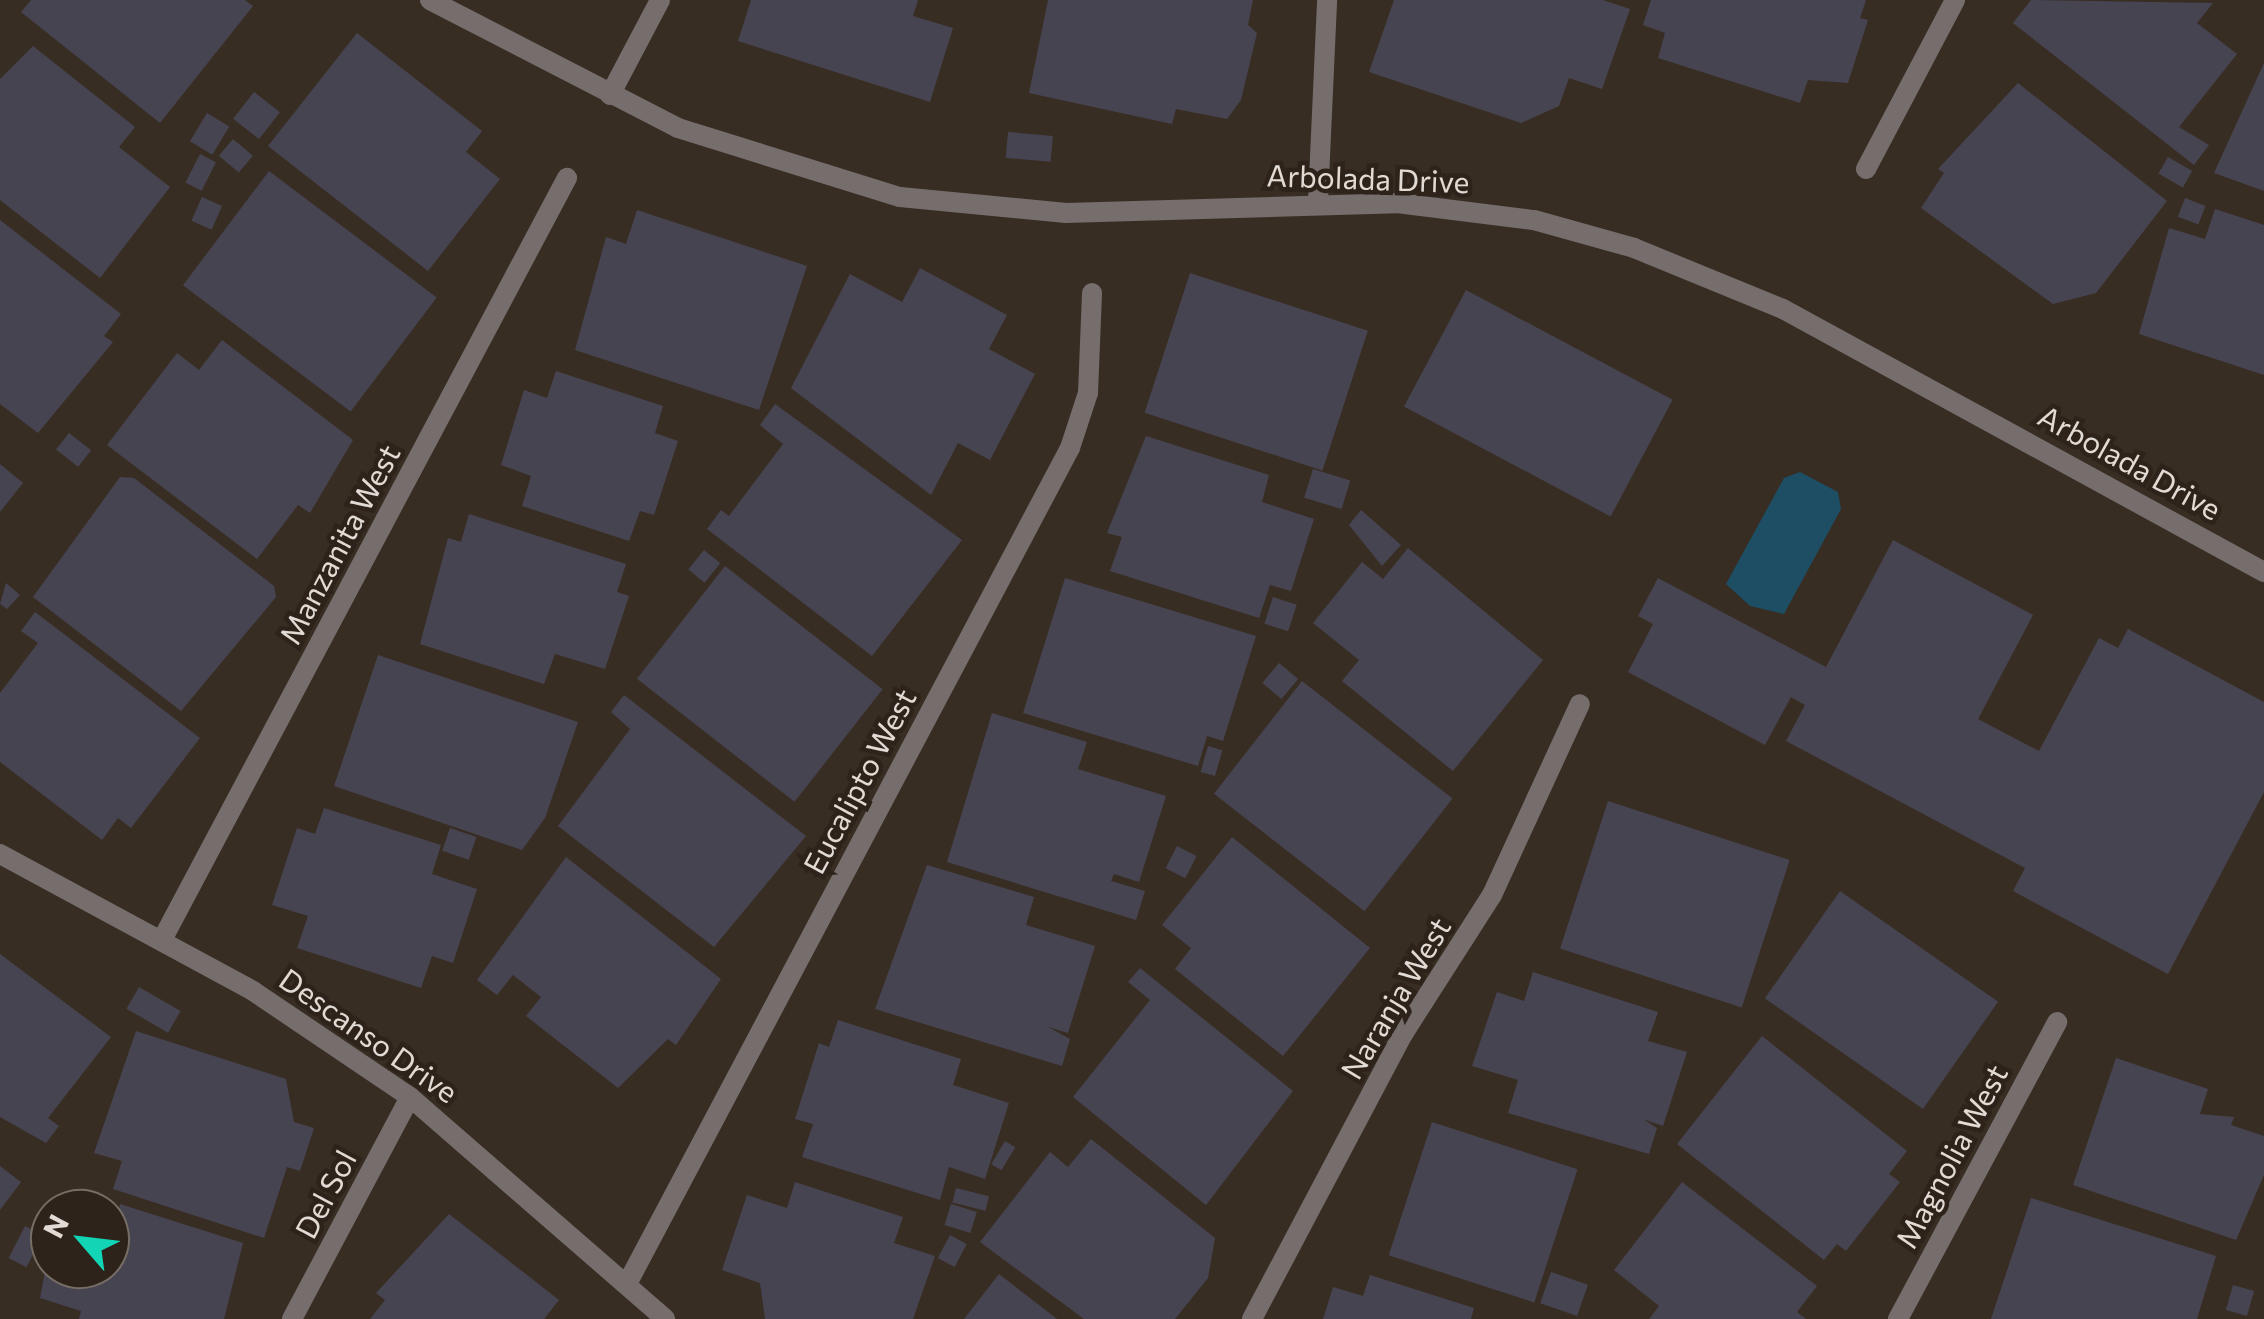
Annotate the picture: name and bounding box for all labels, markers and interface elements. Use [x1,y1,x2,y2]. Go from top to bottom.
street label: Arbolada Drive [1266,156,1470,200]
street label: Arbolada Drive [2033,397,2227,527]
street label: Manzanita West [271,438,407,650]
street label: Eucalipto West [795,683,923,879]
street label: Naranja West [1333,911,1457,1085]
street label: Descanso Drive [273,960,465,1110]
street label: Magnolia West [1888,1058,2014,1254]
street label: Del Sol [287,1144,363,1244]
north arrow [30,1189,130,1289]
text: N [35,1209,75,1243]

